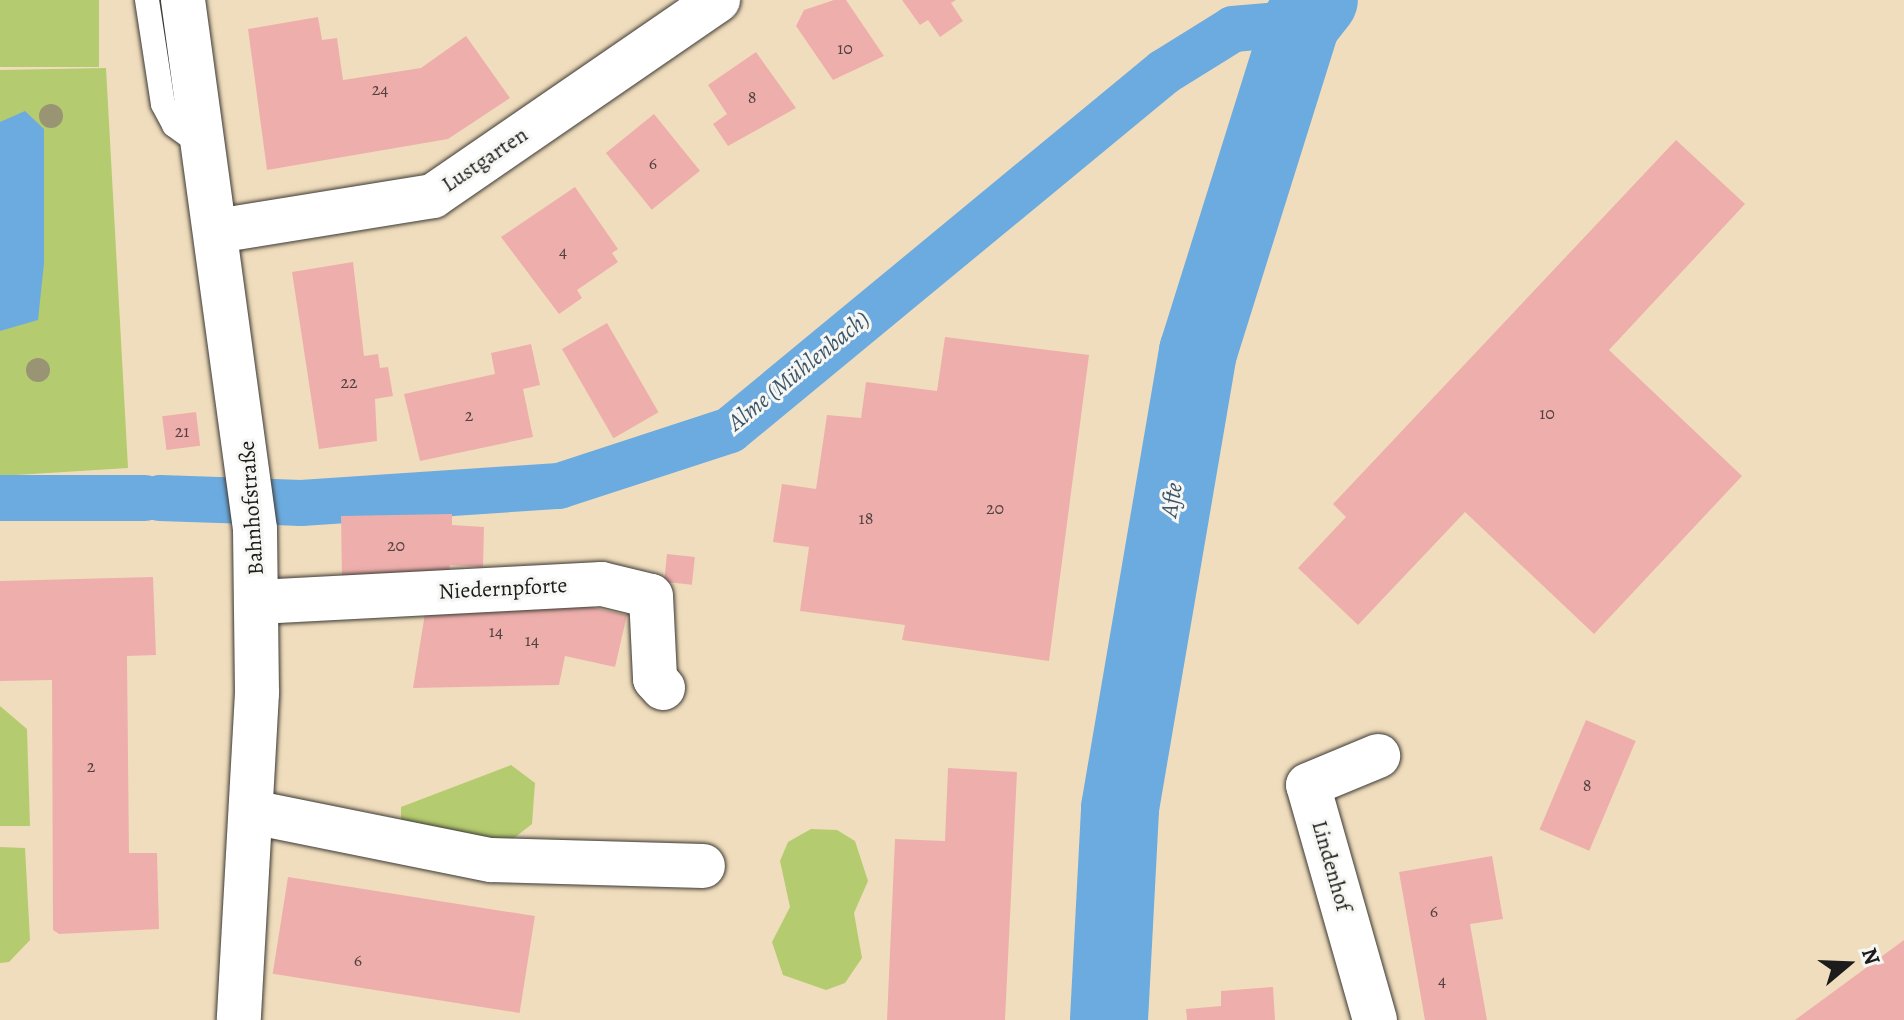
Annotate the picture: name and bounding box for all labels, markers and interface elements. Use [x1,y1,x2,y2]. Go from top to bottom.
house number: 10 [837,37,853,59]
house number: 24 [372,78,388,100]
house number: 8 [748,86,756,108]
street label: Lustgarten [437,122,533,198]
house number: 6 [649,152,657,174]
house number: 4 [559,240,567,262]
water label: Alme (Mühlenbach) [722,305,876,437]
house number: 22 [340,371,358,393]
house number: 10 [1539,402,1555,424]
house number: 2 [465,404,473,426]
house number: 21 [175,420,189,442]
street label: Bahnhofstraße [234,440,270,576]
water label: Afte [1155,480,1189,520]
house number: 20 [986,497,1004,519]
house number: 18 [859,507,873,529]
house number: 20 [387,534,405,556]
street label: Niedernpforte [438,572,568,606]
house number: 14 [489,620,503,642]
house number: 14 [525,629,539,651]
house number: 2 [87,755,95,777]
house number: 8 [1583,774,1591,796]
street label: Lindenhof [1305,818,1357,914]
house number: 6 [1430,900,1438,922]
north arrow [1808,924,1888,1004]
text: N [1854,944,1887,969]
house number: 6 [354,949,362,971]
house number: 4 [1438,969,1446,991]

